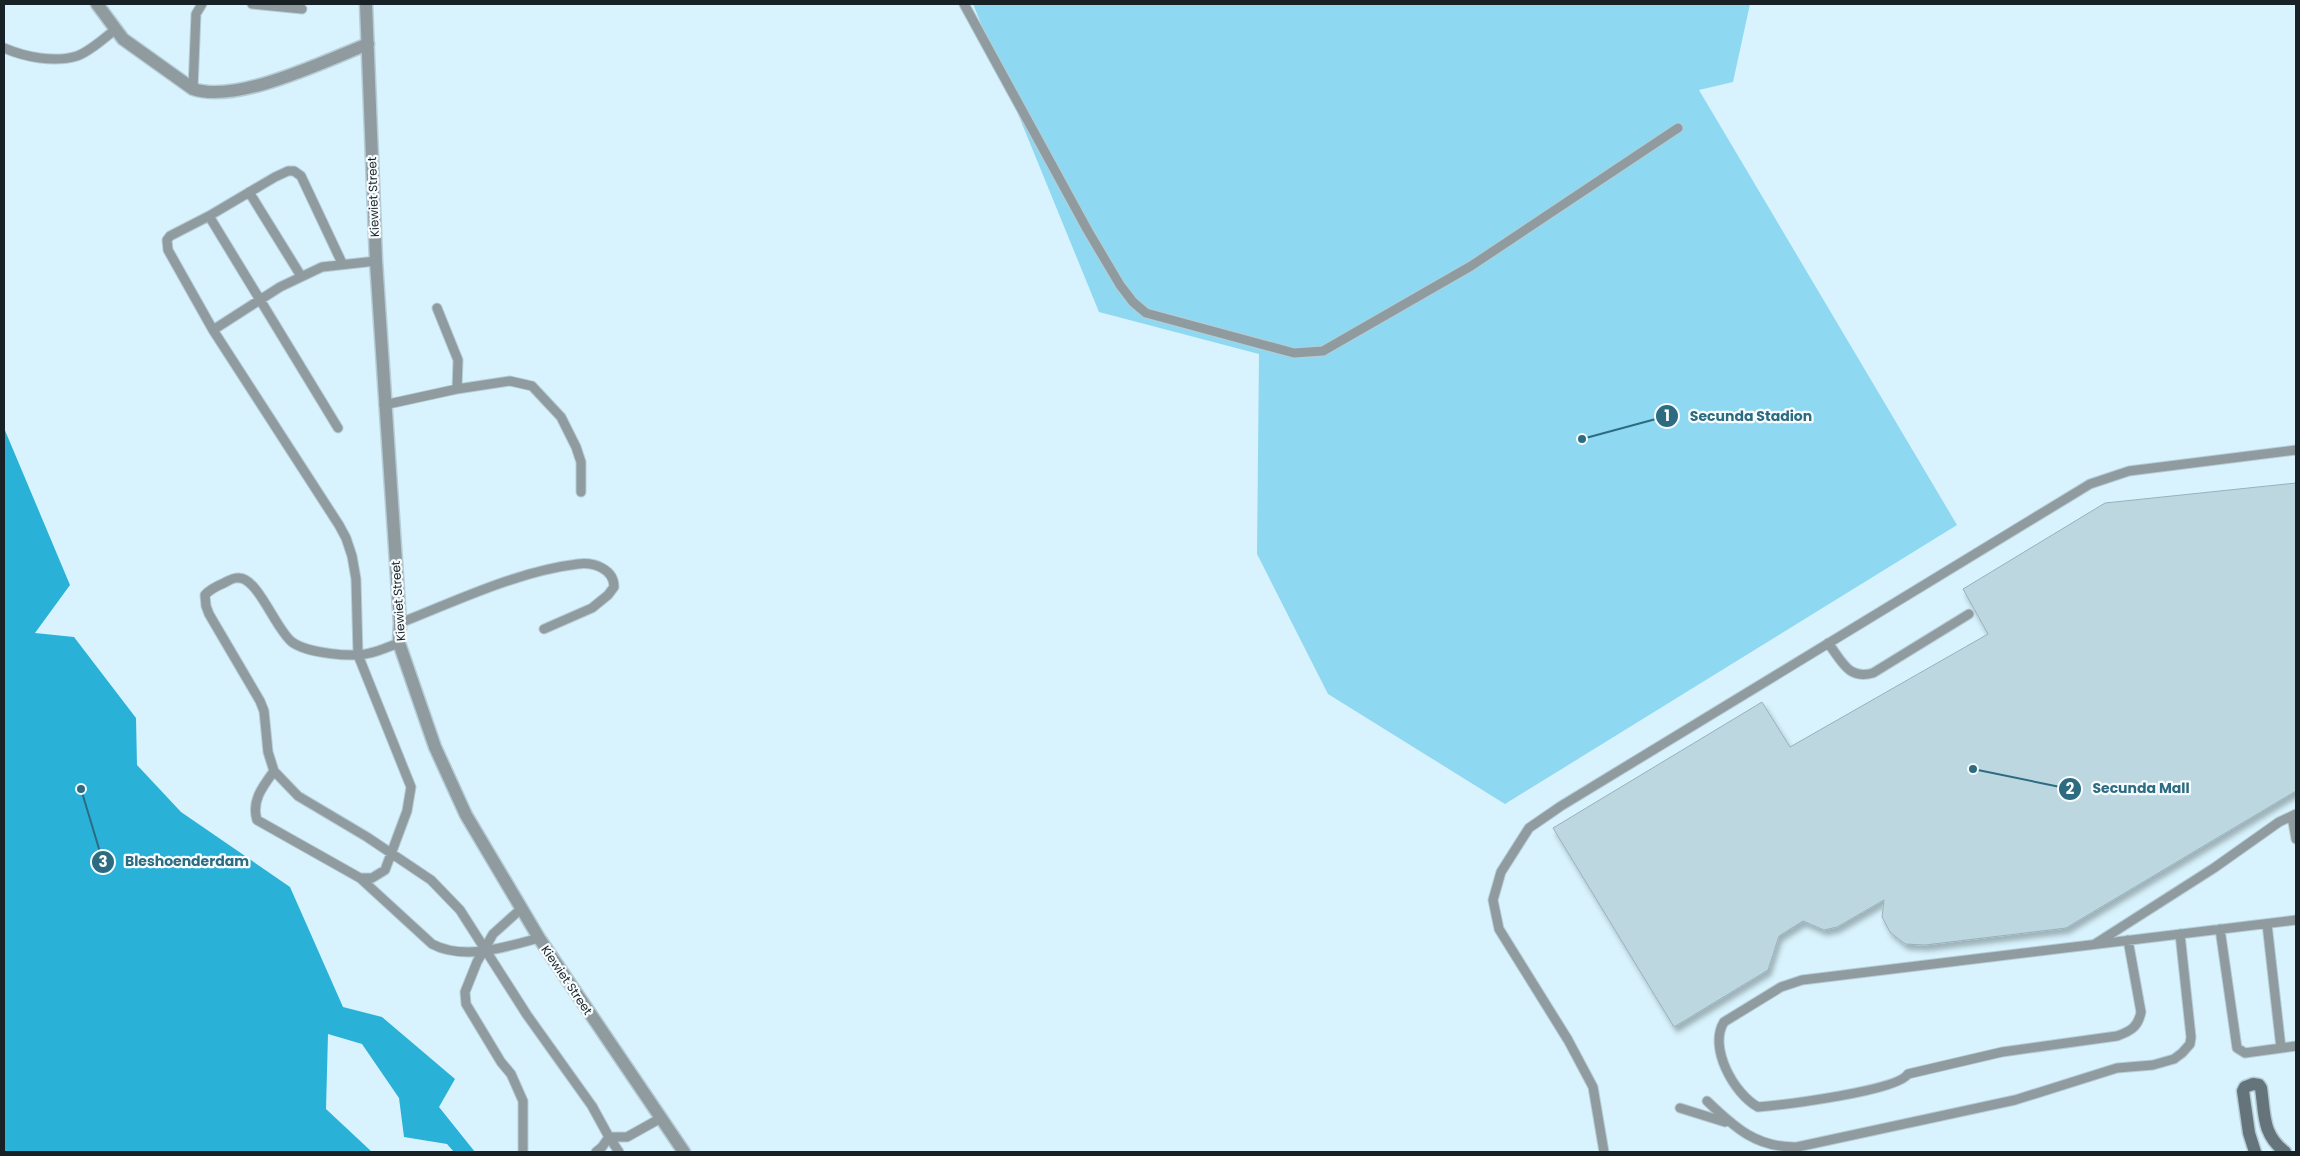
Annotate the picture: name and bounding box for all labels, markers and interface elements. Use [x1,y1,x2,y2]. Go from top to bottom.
street label: Kiewiet Street [363,156,383,238]
callout: Secunda Stadion [1654,401,1822,430]
text: 1 [1664,405,1670,426]
text: Secunda Stadion [1690,406,1812,426]
street label: Kiewiet Street [387,560,409,642]
callout: Secunda Mall [2057,774,2199,803]
text: 2 [2066,778,2075,799]
text: Secunda Mall [2092,778,2190,798]
callout: Bleshoenderdam [90,847,259,876]
text: 3 [98,851,108,872]
text: Bleshoenderdam [125,851,249,871]
street label: Kiewiet Street [537,942,597,1018]

